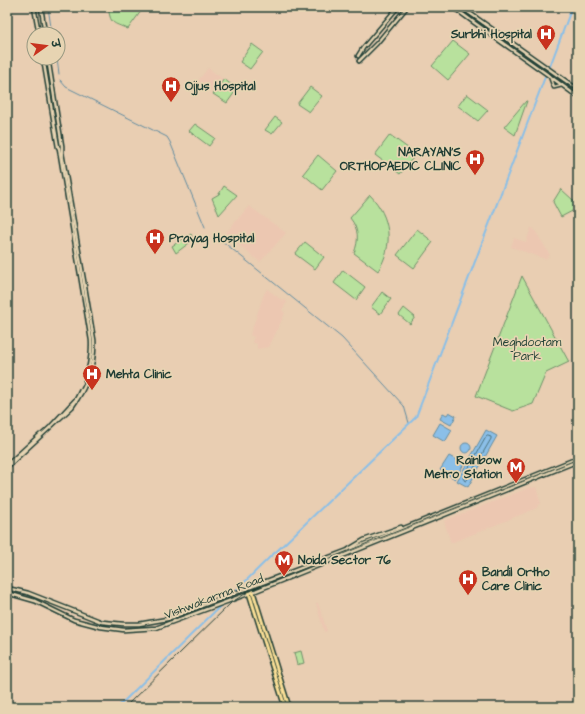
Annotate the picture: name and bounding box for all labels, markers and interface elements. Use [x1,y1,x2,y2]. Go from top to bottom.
hospital icon: Surbhi Hospital [535,23,557,51]
north arrow [26,26,66,66]
place label: Surbhi Hospital [450,26,532,44]
text: उ [47,37,64,51]
hospital icon: Ojjus Hospital [160,75,182,103]
place label: Ojjus Hospital [185,78,256,96]
place label: NARAYAN'S ORTHOPAEDIC CLINIC [340,144,462,175]
hospital icon: NARAYAN'S ORTHOPAEDIC CLINIC [464,148,486,176]
hospital icon: Prayag Hospital [144,227,166,255]
place label: Prayag Hospital [169,230,255,249]
park label: Meghdootam Park [493,334,562,365]
hospital icon: Mehta Clinic [81,363,103,391]
place label: Mehta Clinic [106,366,172,383]
place label: Rainbow Metro Station [424,452,502,483]
metro station icon: Rainbow Metro Station [505,456,527,484]
metro station icon: Noida Sector 76 [273,549,295,577]
place label: Noida Sector 76 [298,552,391,569]
place label: Bandil Ortho Care Clinic [482,564,550,595]
hospital icon: Bandil Ortho Care Clinic [457,568,479,596]
street label: Vishwakarma Road [162,570,266,624]

